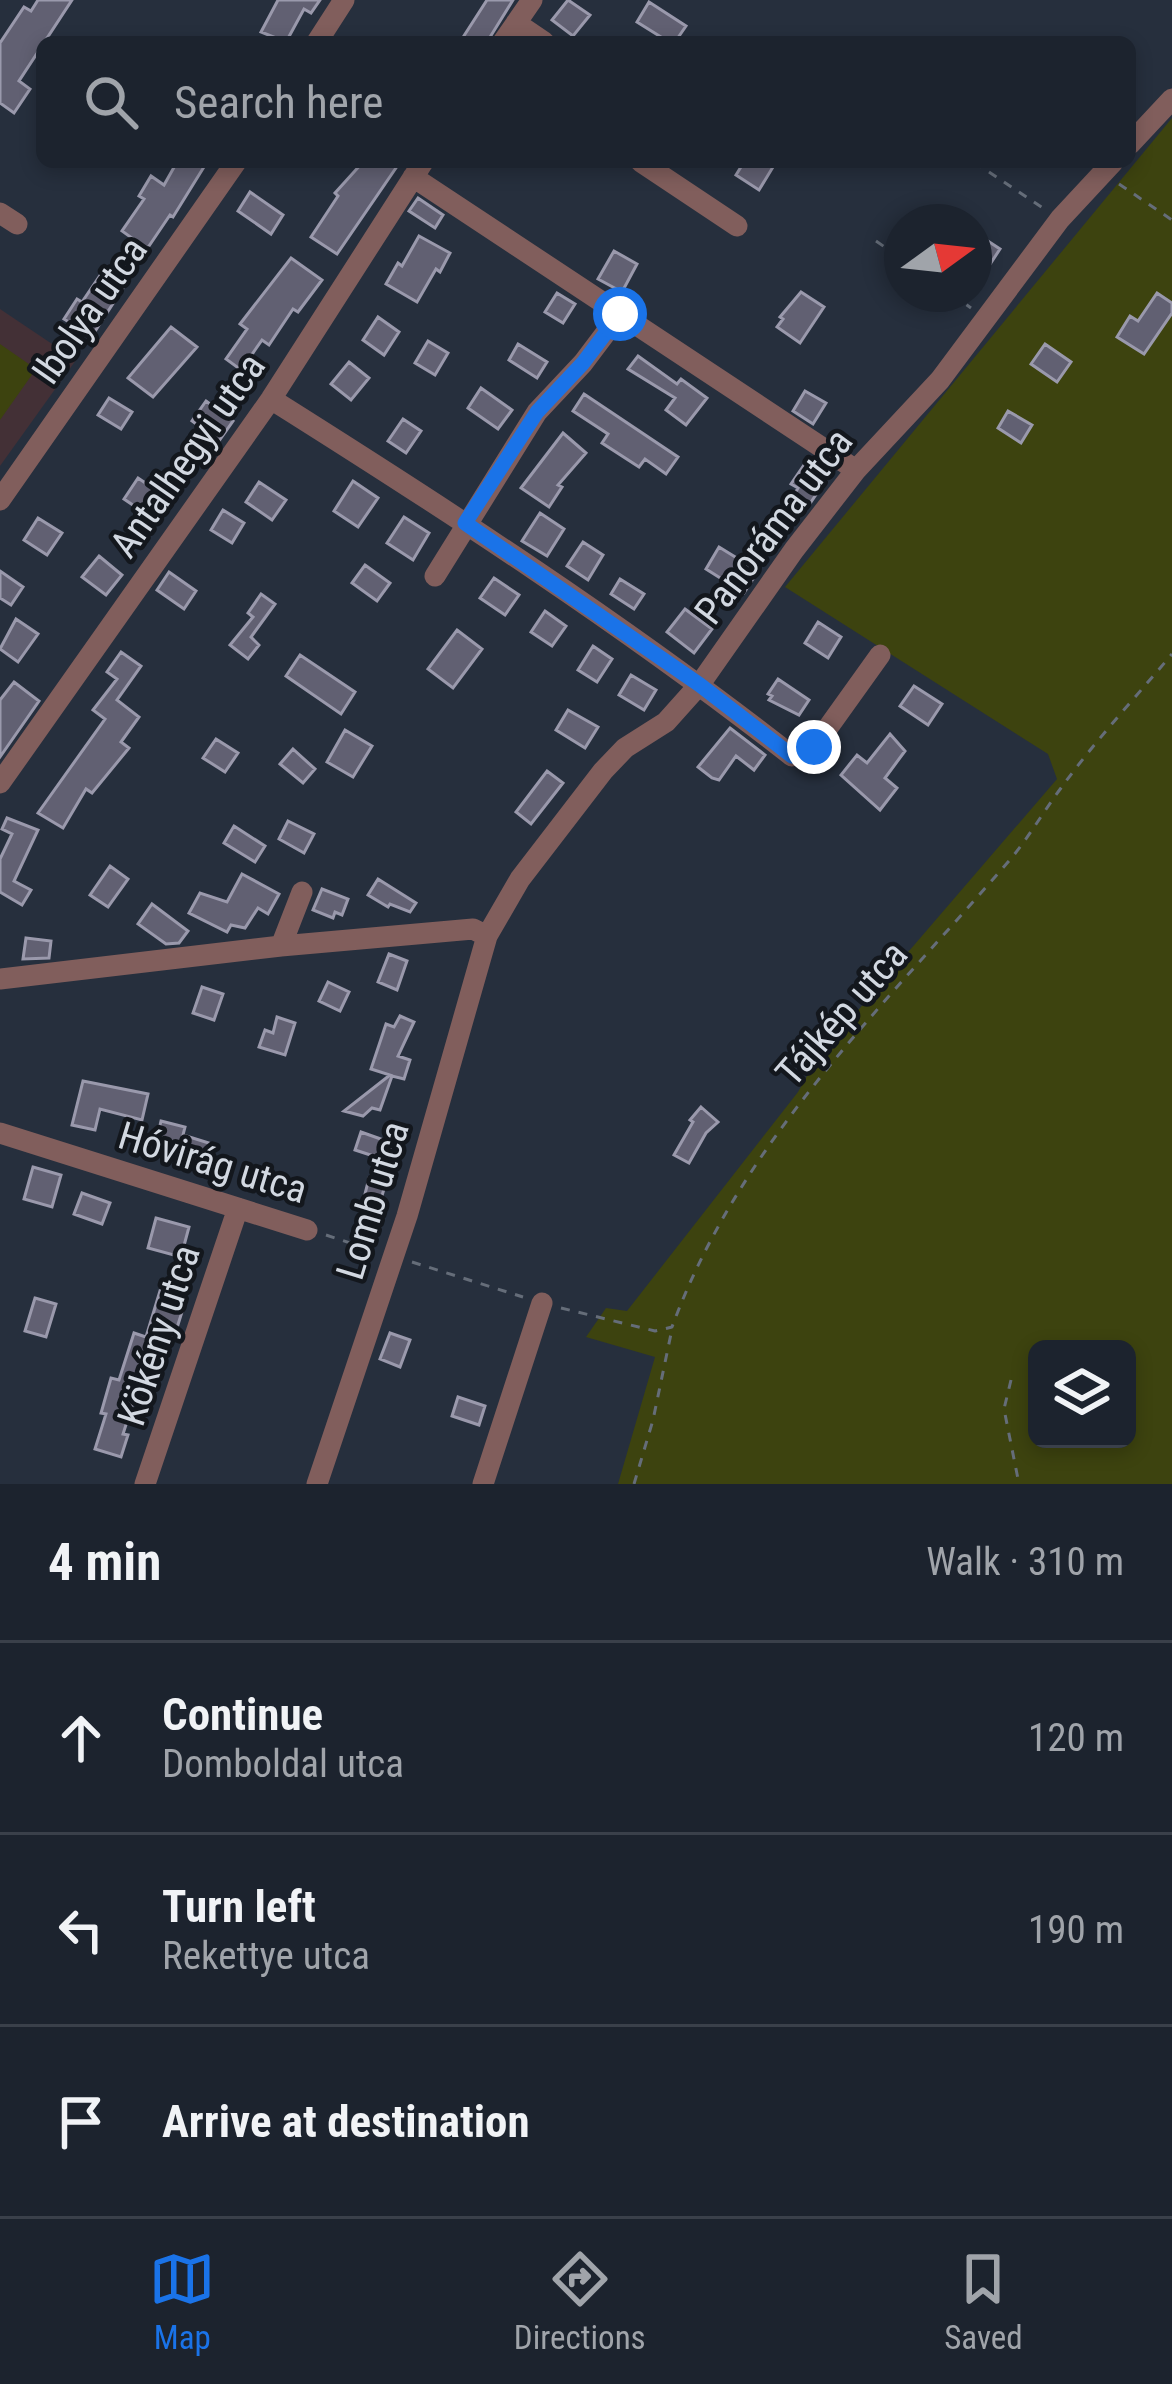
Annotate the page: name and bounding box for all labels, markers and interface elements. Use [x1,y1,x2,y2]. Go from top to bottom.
search box [36,36,1136,168]
icon: search [78,69,144,135]
text: Search here [174,76,383,129]
north arrow [884,204,992,312]
street label: Ibolya utca [23,228,157,393]
route start [593,287,647,341]
street label: Antalhegyi utca [101,345,275,566]
street label: Panoráma utca [685,420,862,633]
route end [787,720,841,774]
street label: Tájkép utca [767,932,917,1095]
street label: Hóvirág utca [113,1113,312,1213]
street label: Lomb utca [327,1116,419,1285]
street label: Kökény utca [108,1239,210,1431]
map controls [1028,1340,1136,1448]
button: layers [1028,1340,1136,1448]
text: 4 min [48,1533,161,1592]
text: Walk · 310 m [926,1539,1124,1585]
text: Continue [162,1688,323,1741]
icon: ahead [48,1705,114,1771]
text: 120 m [1028,1715,1124,1761]
text: Domboldal utca [162,1741,404,1787]
text: Turn left [162,1880,316,1933]
icon: left [48,1897,114,1963]
text: 190 m [1028,1907,1124,1953]
text: Rekettye utca [162,1933,370,1979]
icon: arrive [48,2089,114,2155]
text: Arrive at destination [162,2095,530,2148]
tab: Map [149,2246,215,2357]
tab: Directions [514,2246,646,2357]
tab: Saved [944,2246,1023,2357]

